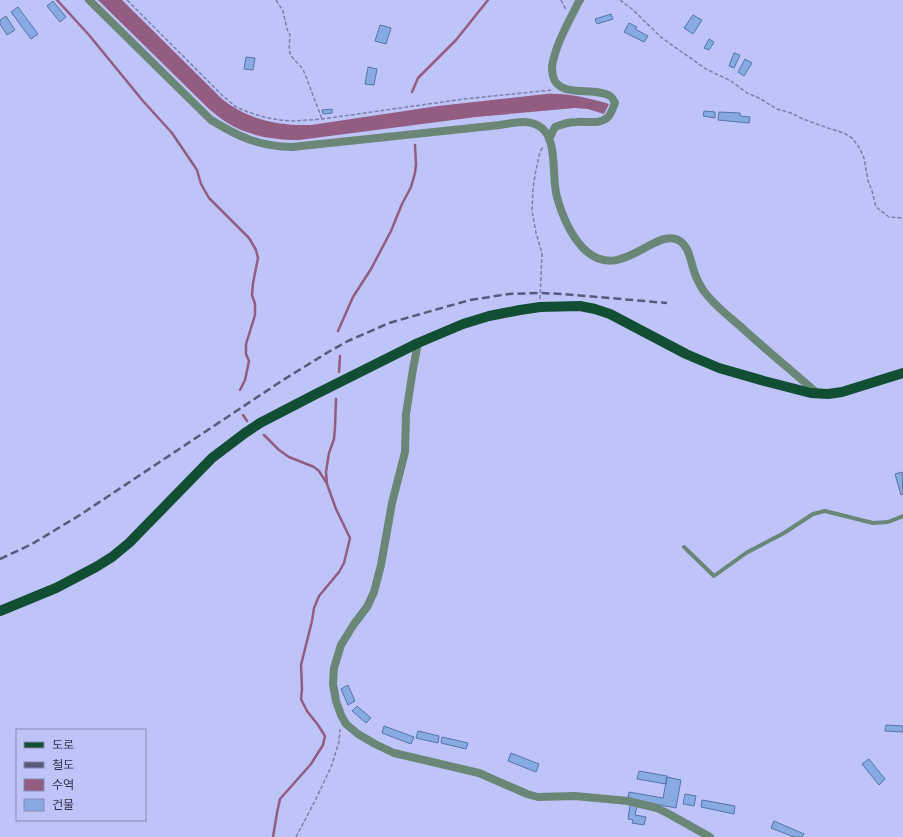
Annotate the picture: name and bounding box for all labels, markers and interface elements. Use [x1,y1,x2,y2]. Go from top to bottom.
legend [16,729,146,821]
text: 도로 [52,738,74,752]
text: 철도 [52,758,74,772]
text: 수역 [52,778,74,792]
text: 건물 [52,798,74,812]

